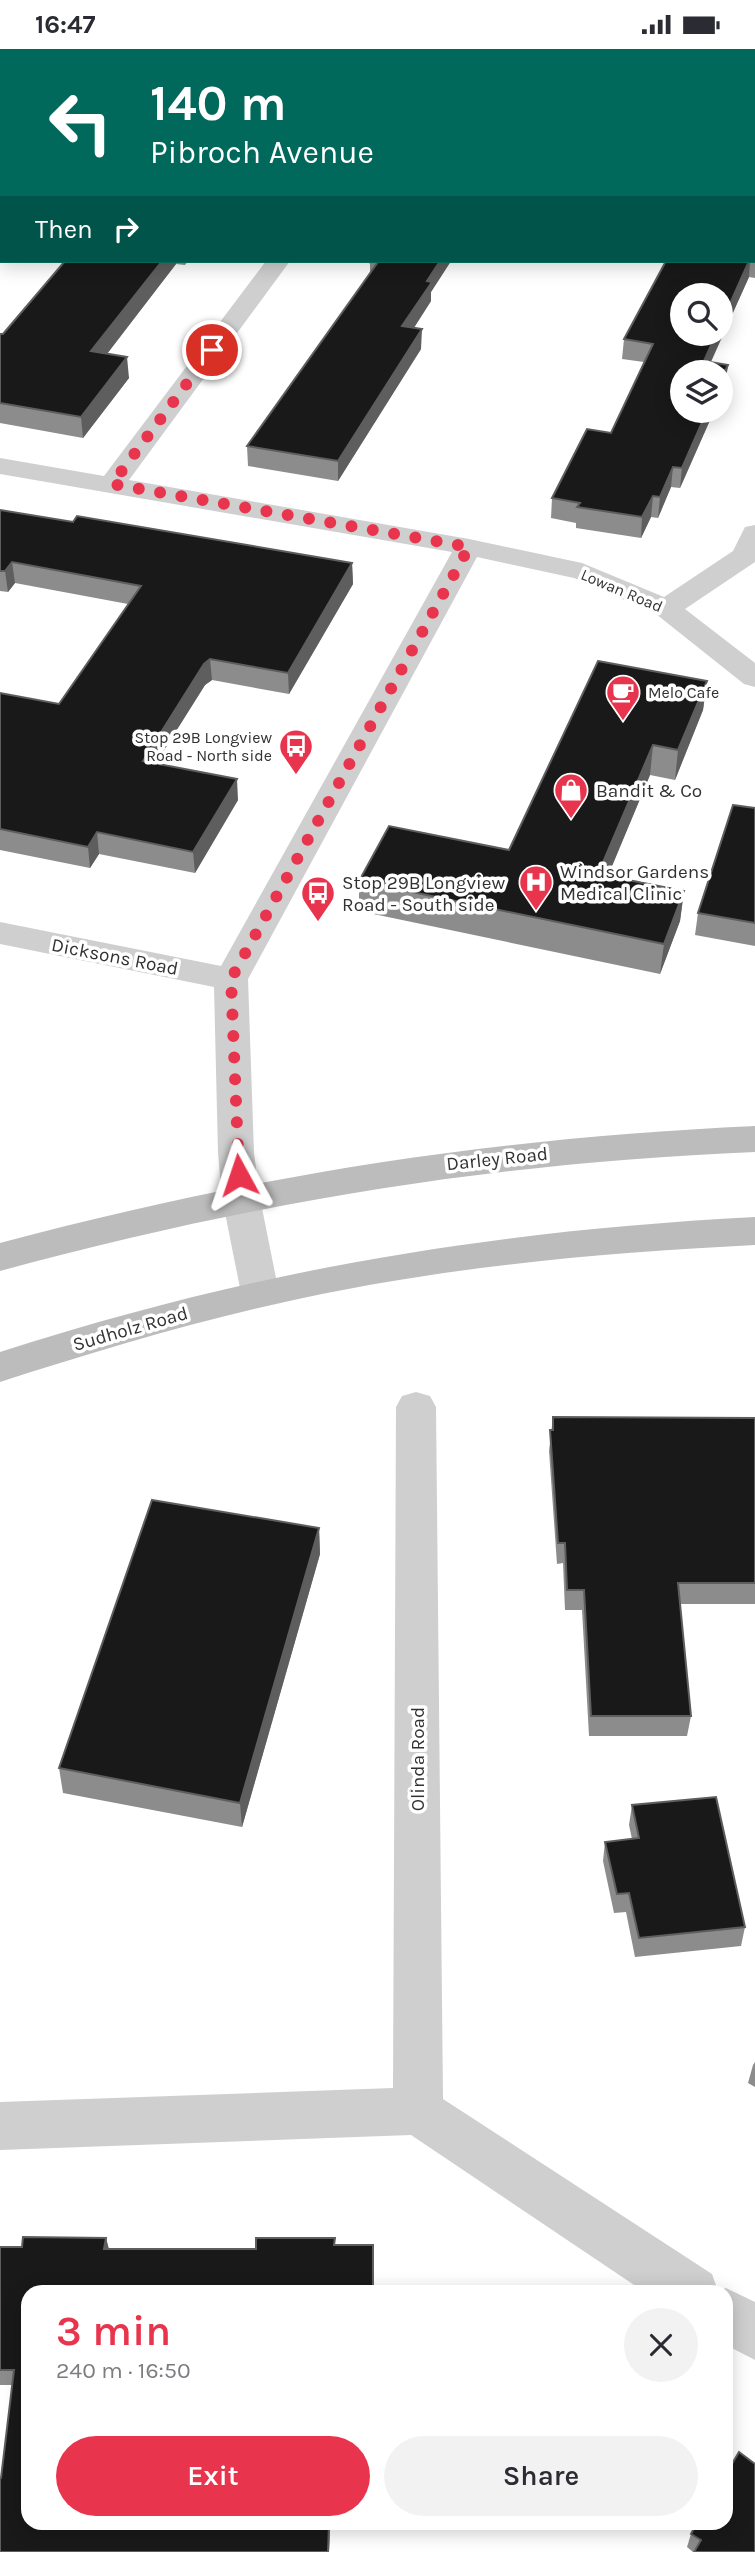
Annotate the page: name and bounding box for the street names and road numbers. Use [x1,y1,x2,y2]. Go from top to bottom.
street label: Lowan Road [578,565,666,616]
street label: Dicksons Road [49,934,180,980]
street label: Darley Road [445,1143,549,1175]
street label: Sudholz Road [70,1302,190,1356]
street label: Olinda Road [407,1707,429,1811]

